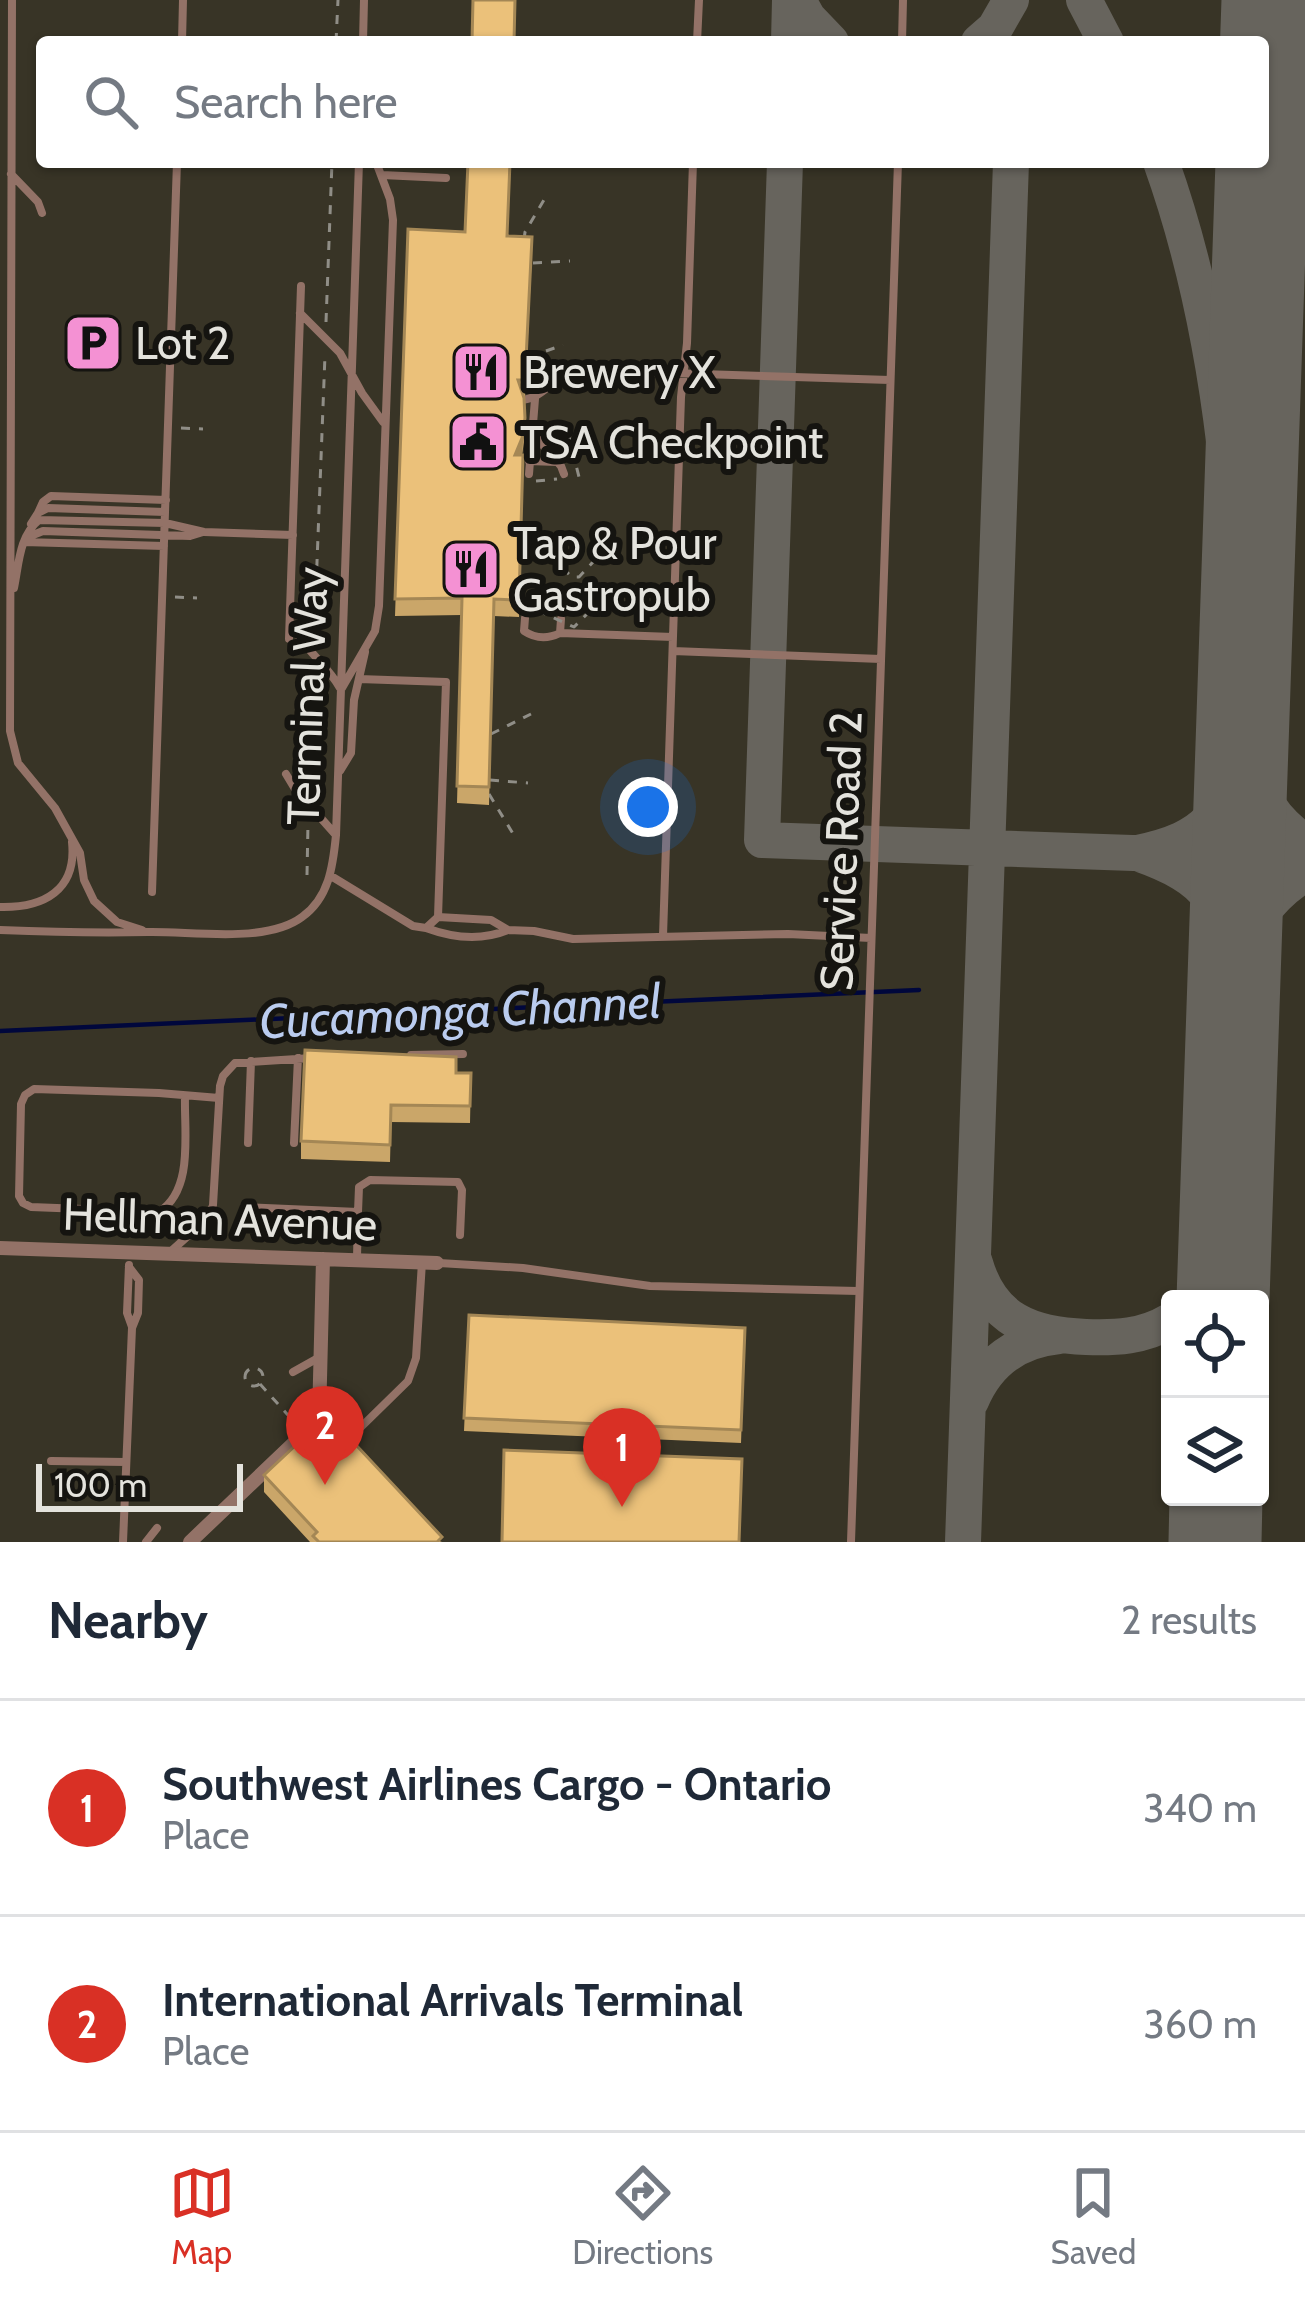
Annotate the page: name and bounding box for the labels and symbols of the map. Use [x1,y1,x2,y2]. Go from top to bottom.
parking icon: Lot 2 [62,312,124,374]
place label: Lot 2 [135,316,230,370]
restaurant icon: Brewery X [450,341,512,403]
place label: Brewery X [523,345,716,399]
public building icon: TSA Checkpoint [447,411,509,473]
place label: TSA Checkpoint [520,415,823,469]
place label: Tap & Pour Gastropub [513,516,717,622]
restaurant icon: Tap & Pour Gastropub [440,538,502,600]
street label: Terminal Way [276,566,339,826]
street label: Service Road 2 [809,710,873,992]
your location [618,777,678,837]
water label: Cucamonga Channel [258,971,663,1050]
street label: Hellman Avenue [62,1187,378,1251]
pin: 2 [286,1386,364,1485]
pin: 1 [583,1408,661,1507]
scale bar [36,1458,243,1511]

